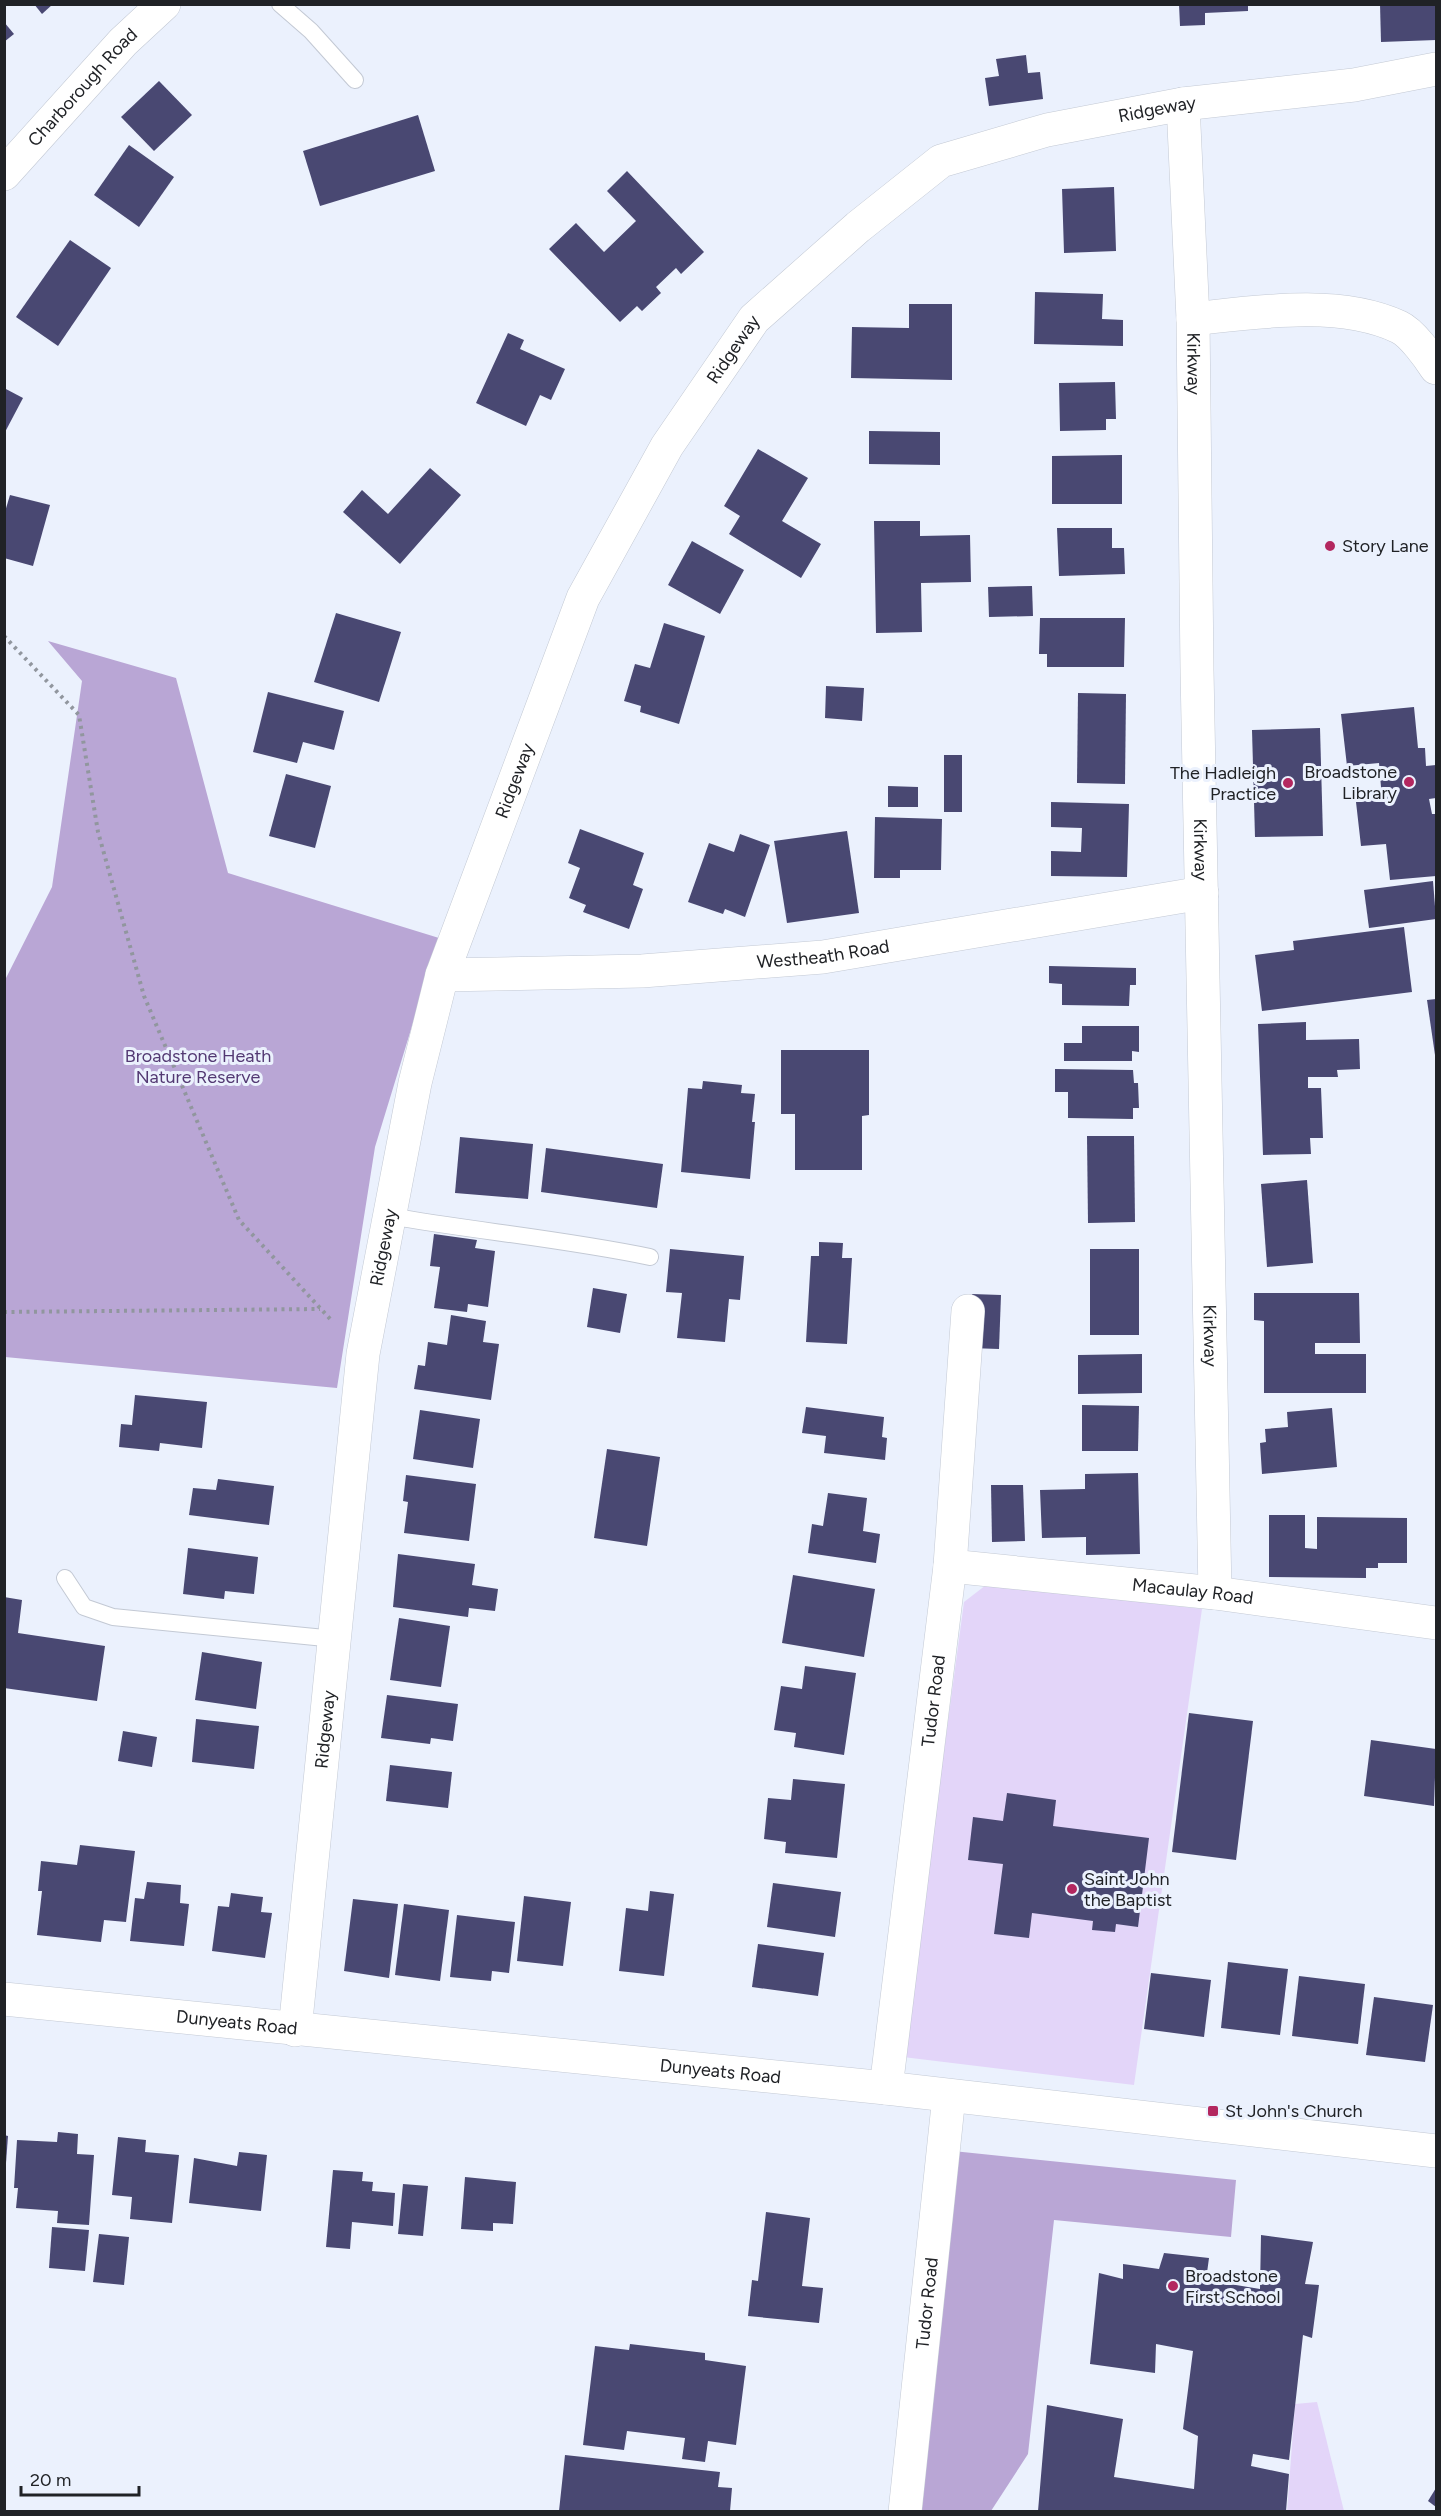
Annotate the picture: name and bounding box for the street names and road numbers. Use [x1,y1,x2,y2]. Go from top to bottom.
street label: Charborough Road [23,23,142,151]
street label: Ridgeway [1116,92,1197,127]
street label: Ridgeway [702,310,765,388]
street label: Kirkway [1182,332,1205,396]
street label: Ridgeway [491,740,539,821]
street label: Kirkway [1189,818,1212,882]
street label: Westheath Road [756,935,891,973]
street label: Ridgeway [365,1206,402,1288]
street label: Kirkway [1198,1304,1222,1368]
street label: Macaulay Road [1131,1574,1255,1609]
street label: Tudor Road [917,1654,950,1748]
street label: Ridgeway [310,1689,340,1770]
street label: Dunyeats Road [175,2005,299,2040]
street label: Dunyeats Road [659,2054,782,2088]
street label: Tudor Road [911,2256,943,2350]

